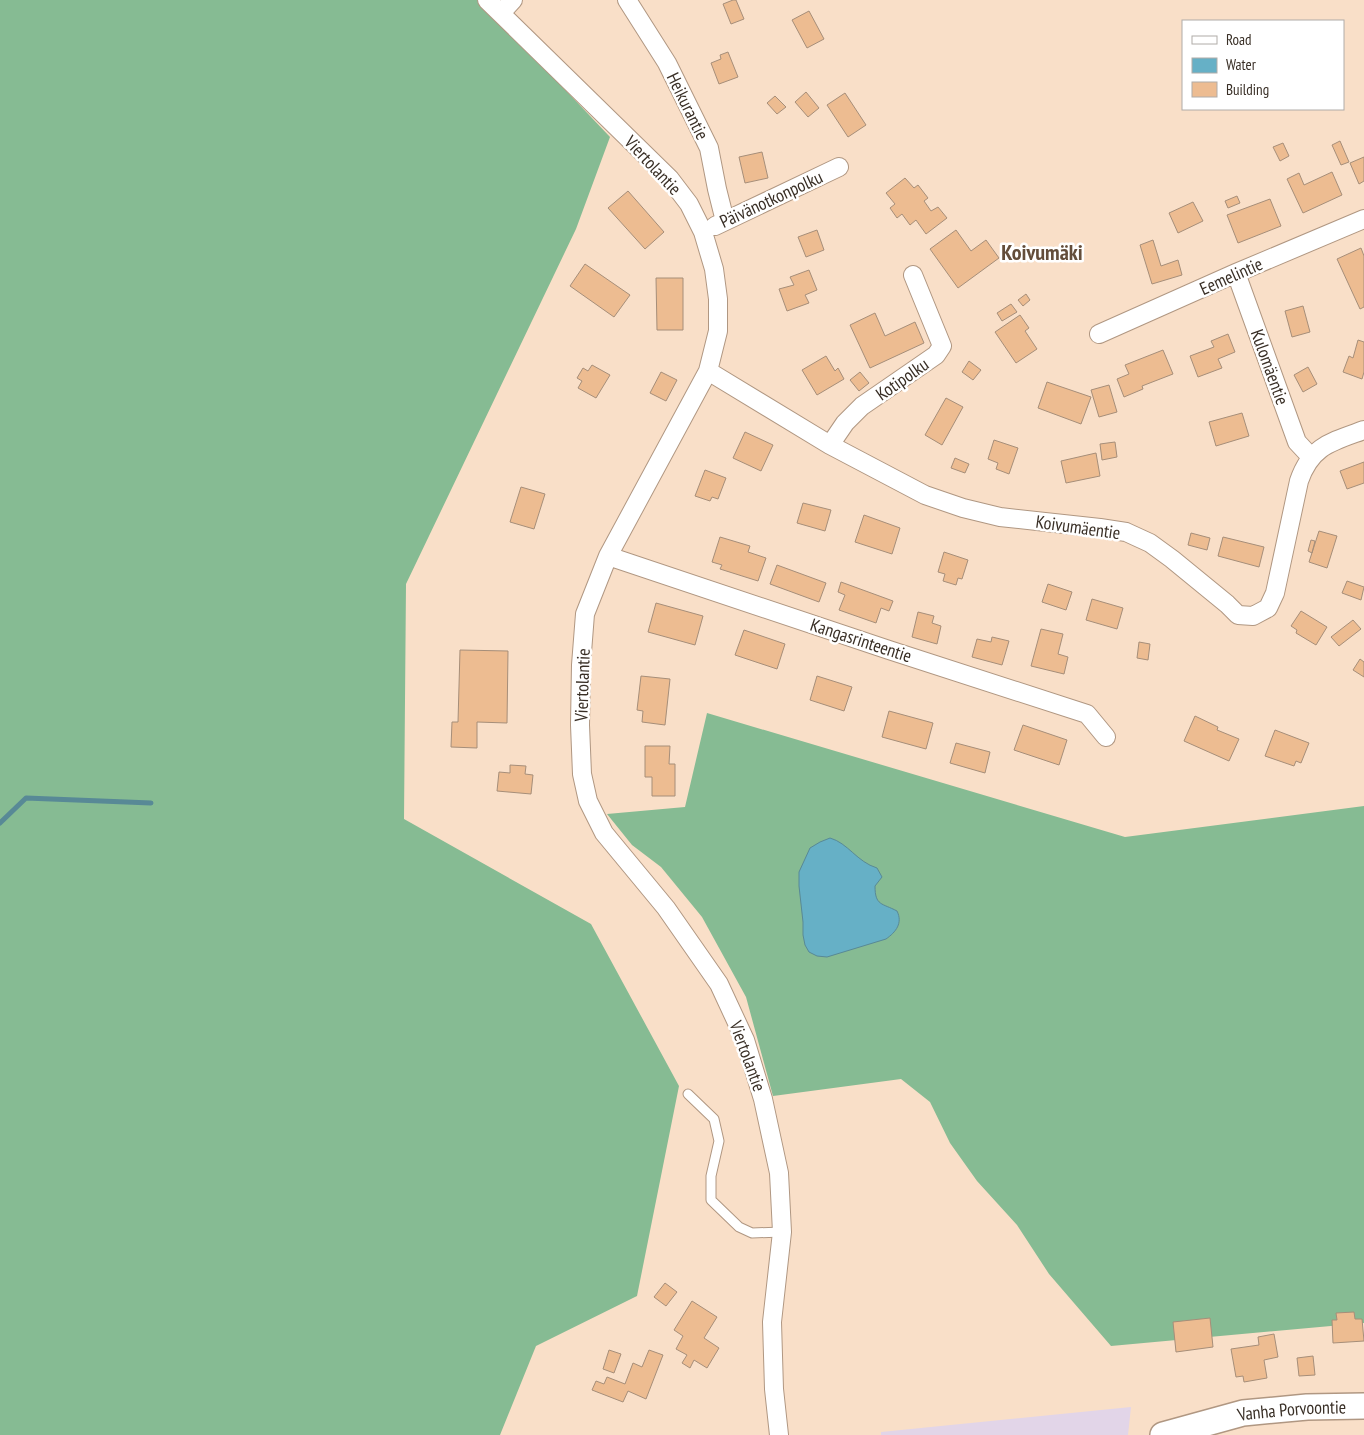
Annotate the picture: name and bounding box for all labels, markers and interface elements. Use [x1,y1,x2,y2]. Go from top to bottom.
legend [1182,20,1344,110]
text: Road [1226,30,1252,49]
text: Water [1226,55,1257,74]
street label: Heikurantie [662,69,714,143]
text: Building [1226,80,1269,99]
street label: Viertolantie [619,130,686,200]
street label: Päivänotkonpolku [716,165,826,233]
district label: Koivumäki [1001,238,1083,266]
street label: Eemelintie [1196,252,1266,300]
street label: Kulomäentie [1246,326,1294,408]
street label: Kotipolku [871,353,933,405]
street label: Koivumäentie [1034,510,1122,544]
street label: Kangasrinteentie [807,613,915,667]
street label: Viertolantie [569,648,595,723]
street label: Viertolantie [724,1017,771,1094]
street label: Vanha Porvoontie [1234,1395,1346,1426]

